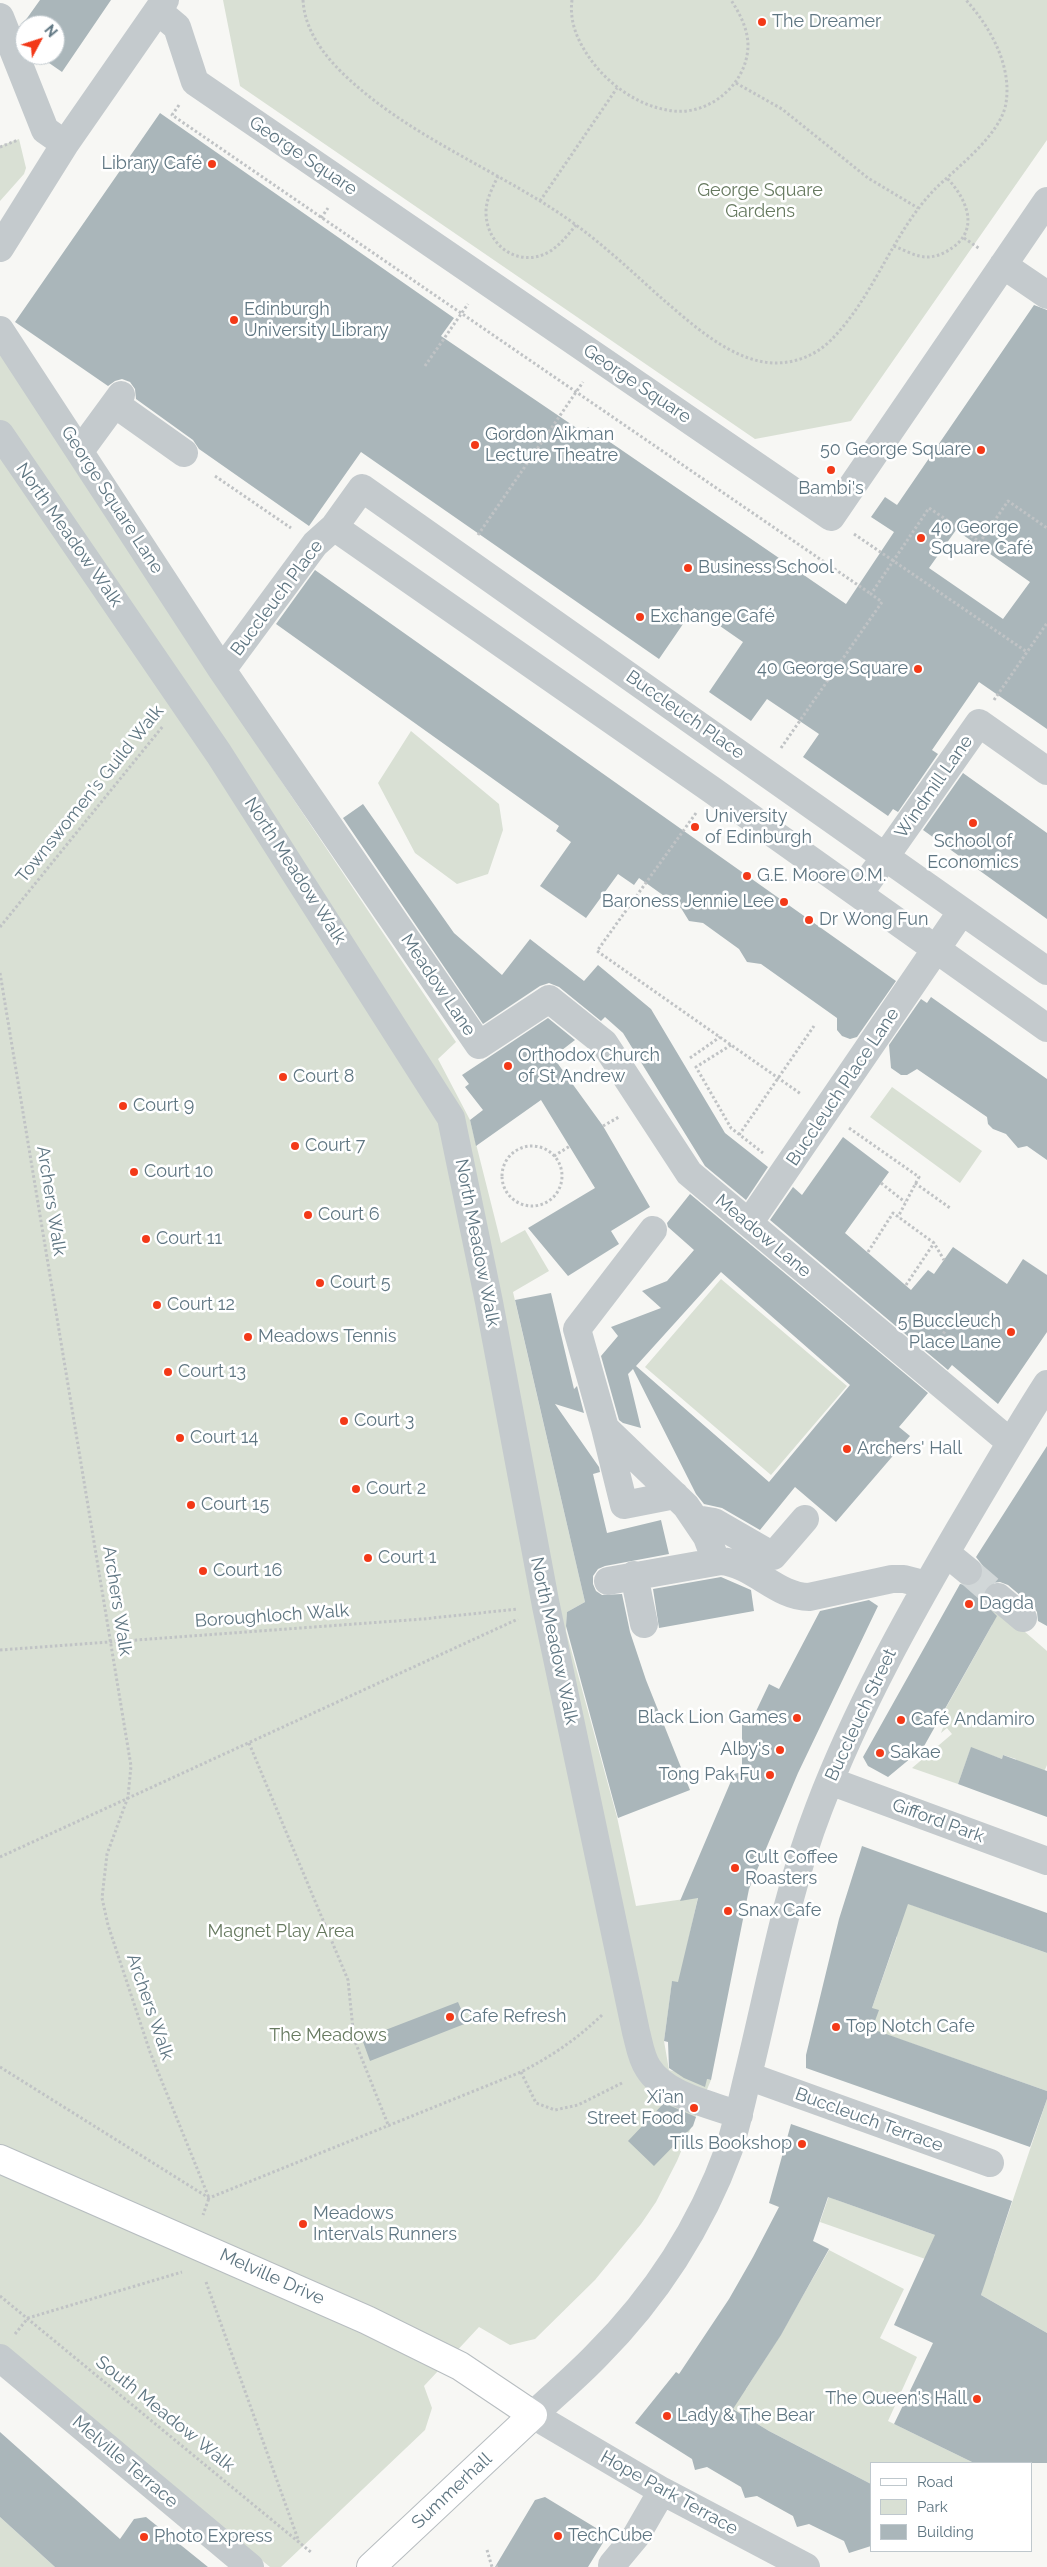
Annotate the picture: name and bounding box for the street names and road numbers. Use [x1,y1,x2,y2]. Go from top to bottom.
street label: George Square [245,112,361,200]
street label: George Square [579,340,695,428]
street label: George Square Lane [56,422,168,578]
street label: North Meadow Walk [11,459,127,611]
street label: Buccleuch Place [226,536,328,660]
street label: Buccleuch Place [622,666,748,764]
street label: Townswomen's Guild Walk [12,701,168,887]
street label: Windmill Lane [891,731,977,843]
street label: North Meadow Walk [239,793,351,949]
street label: Meadow Lane [396,930,480,1040]
street label: Buccleuch Place Lane [782,1004,904,1170]
street label: Archers Walk [32,1145,70,1257]
street label: North Meadow Walk [450,1157,504,1329]
street label: Meadow Lane [711,1190,815,1282]
street label: Archers Walk [98,1545,136,1657]
street label: North Meadow Walk [526,1555,582,1727]
street label: Boroughloch Walk [194,1600,350,1632]
street label: Buccleuch Street [821,1645,901,1785]
street label: Gifford Park [889,1794,987,1848]
street label: Archers Walk [122,1951,178,2063]
street label: Buccleuch Terrace [792,2083,946,2157]
street label: Melville Drive [216,2244,328,2310]
street label: South Meadow Walk [91,2351,239,2477]
street label: Melville Terrace [68,2411,182,2513]
street label: Hope Park Terrace [597,2446,741,2540]
street label: Summerhall [407,2448,497,2534]

